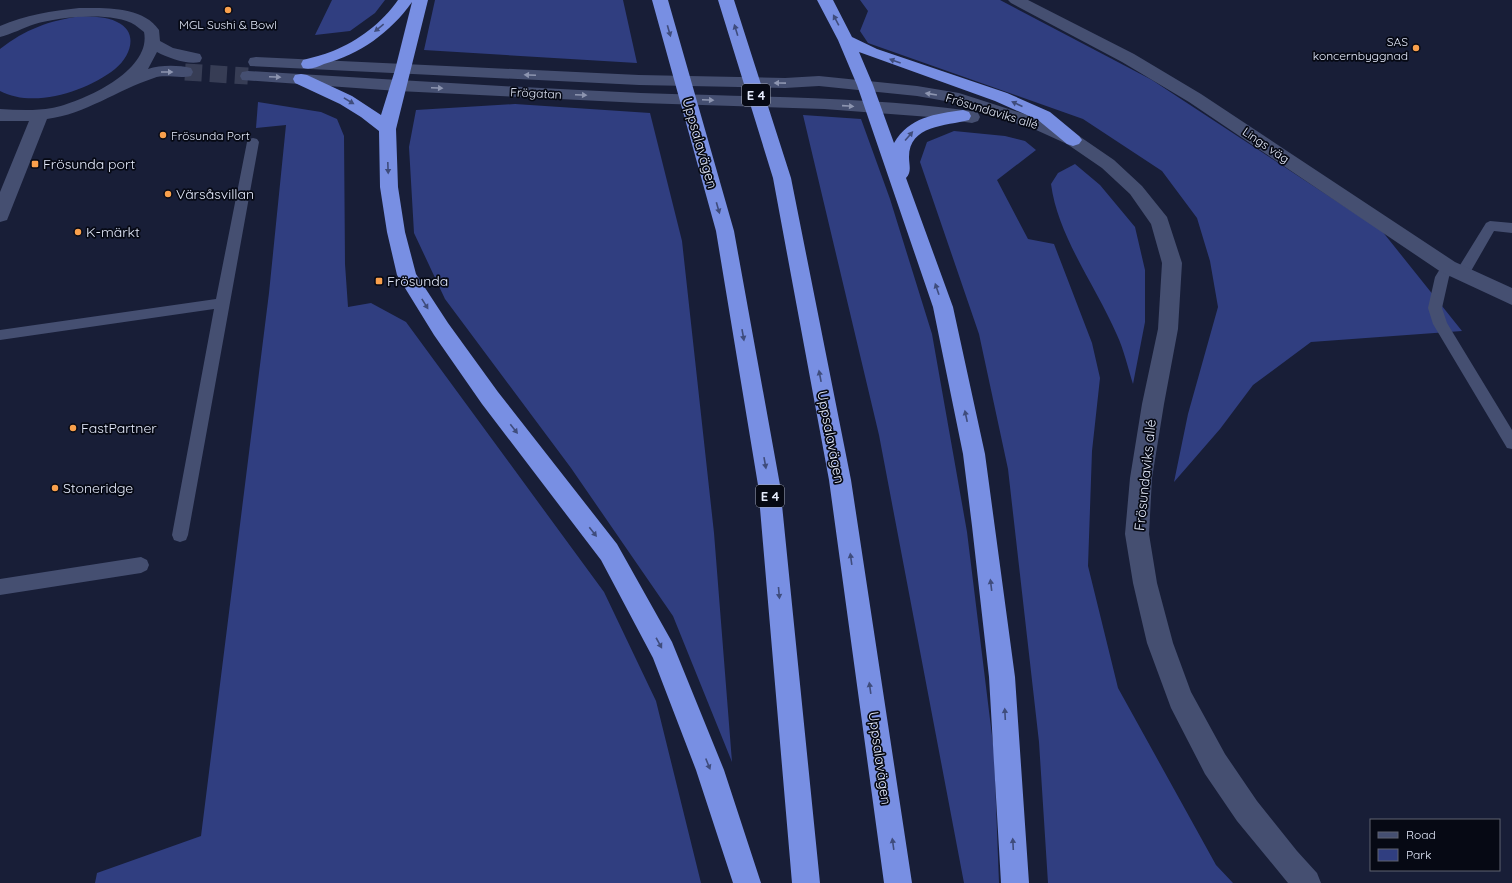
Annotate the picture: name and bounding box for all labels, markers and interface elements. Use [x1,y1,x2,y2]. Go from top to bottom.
marker: MGL Sushi & Bowl [223,5,233,15]
one-way arrow [832,14,839,26]
place label: MGL Sushi & Bowl [179,17,277,32]
one-way arrow [374,24,384,32]
one-way arrow [733,24,739,36]
one-way arrow [666,25,672,37]
place label: SAS koncernbyggnad [1313,34,1408,63]
marker: SAS koncernbyggnad [1411,43,1421,53]
one-way arrow [888,57,900,63]
one-way arrow [161,69,174,75]
one-way arrow [524,72,536,79]
one-way arrow [269,74,281,81]
one-way arrow [773,80,786,86]
street label: Frögatan [510,84,562,102]
road number: E 4 [742,84,770,106]
one-way arrow [431,85,444,91]
one-way arrow [925,90,937,96]
street label: Frösundaviks allé [944,90,1040,132]
one-way arrow [575,91,587,98]
street label: Uppsalavägen [678,95,722,191]
one-way arrow [702,97,715,103]
one-way arrow [343,98,355,105]
one-way arrow [1012,101,1023,107]
one-way arrow [842,102,854,109]
street label: Lings väg [1240,124,1292,166]
place label: Frösunda Port [171,128,250,143]
marker: Frösunda Port [158,130,168,140]
one-way arrow [904,131,913,141]
place label: Frösunda port [43,155,135,173]
marker: Frösunda port [30,159,40,169]
one-way arrow [385,162,392,174]
place label: Värsåsvillan [176,185,254,203]
marker: Värsåsvillan [163,189,173,199]
one-way arrow [715,202,721,214]
place label: K-märkt [86,223,140,241]
marker: K-märkt [73,227,83,237]
place label: Frösunda [387,272,448,290]
marker: Frösunda [374,276,384,286]
one-way arrow [934,283,940,295]
one-way arrow [422,299,429,310]
one-way arrow [740,329,746,341]
one-way arrow [817,370,823,382]
street label: Uppsalavägen [813,389,849,485]
one-way arrow [962,410,968,422]
street label: Frösundaviks allé [1130,418,1160,532]
place label: FastPartner [81,419,157,437]
marker: FastPartner [68,423,78,433]
one-way arrow [509,423,518,434]
one-way arrow [763,457,769,469]
place label: Stoneridge [63,479,133,497]
marker: Stoneridge [50,483,60,493]
road number: E 4 [756,485,784,507]
one-way arrow [589,526,597,537]
one-way arrow [848,553,854,565]
one-way arrow [988,579,995,591]
one-way arrow [776,587,783,599]
one-way arrow [656,638,662,649]
one-way arrow [867,682,873,694]
one-way arrow [1001,708,1008,720]
street label: Uppsalavägen [865,710,895,806]
one-way arrow [705,758,711,769]
legend [1370,819,1500,871]
text: Road [1406,827,1436,842]
one-way arrow [890,838,896,850]
one-way arrow [1009,838,1016,850]
text: Park [1406,847,1431,862]

